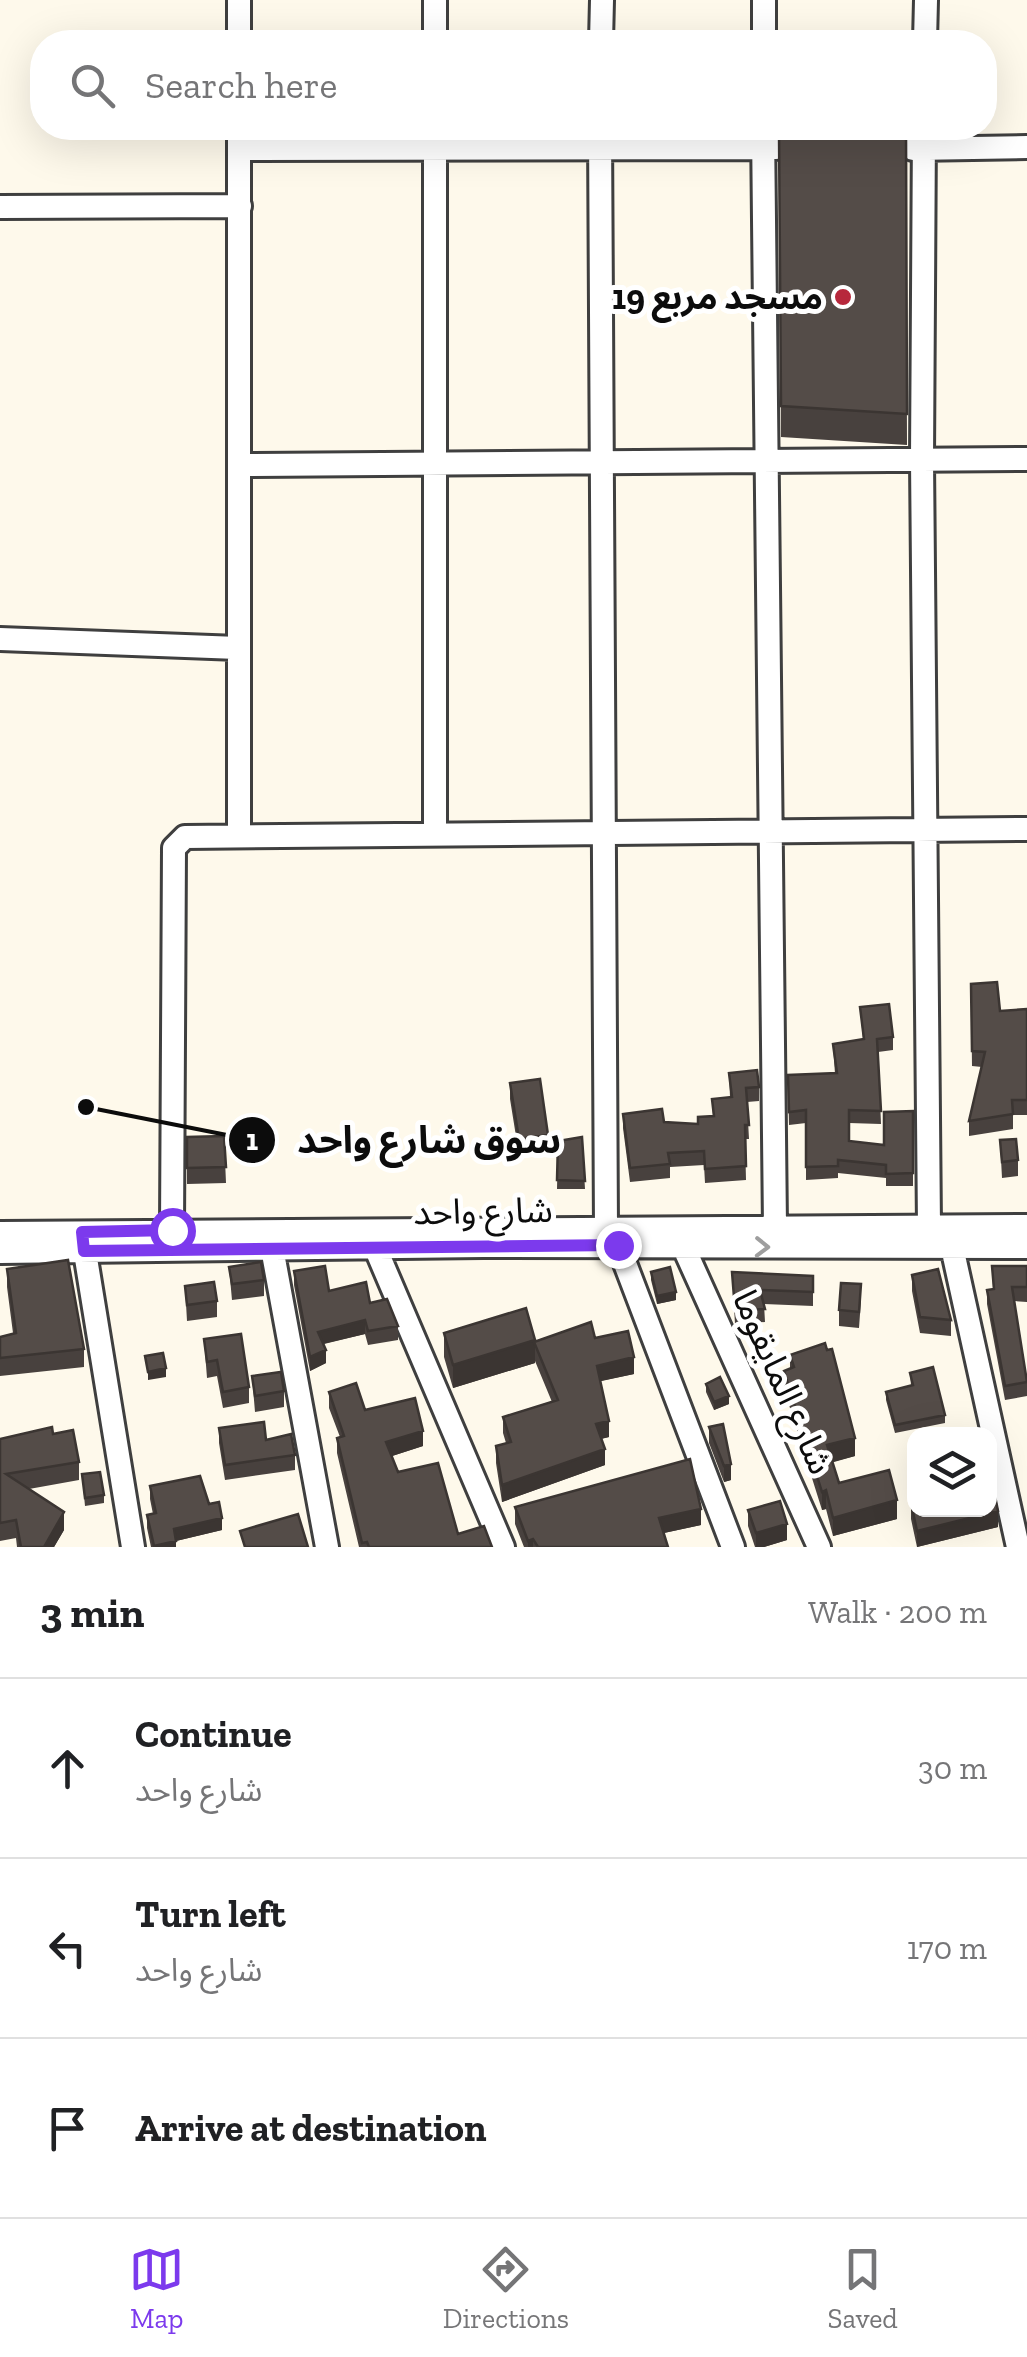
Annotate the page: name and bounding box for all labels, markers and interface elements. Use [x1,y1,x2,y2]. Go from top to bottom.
search box [30,30,997,140]
icon: search [65,58,120,113]
text: Search here [145,62,337,108]
place label: مسجد مربع 19 [612,276,823,323]
marker: مسجد مربع 19 [832,286,854,308]
callout: سوق شارع واحد [227,1106,581,1174]
text: سوق شارع واحد [297,1117,561,1168]
text: 1 [246,1122,258,1158]
street label: شارع واحد [413,1189,553,1238]
route start [150,1208,196,1254]
route end [596,1223,642,1269]
one-way arrow [756,1236,771,1258]
street label: شارع المايقوما [719,1284,842,1483]
map controls [907,1427,997,1517]
button: layers [907,1427,997,1517]
text: 3 min [40,1587,145,1638]
text: Walk · 200 m [808,1593,987,1631]
text: Continue [135,1711,292,1757]
icon: ahead [40,1741,95,1796]
text: 30 m [918,1749,987,1787]
text: شارع واحد [135,1771,262,1809]
text: Turn left [135,1891,286,1937]
icon: left [40,1921,95,1976]
text: 170 m [907,1929,987,1967]
text: شارع واحد [135,1951,262,1989]
icon: arrive [40,2101,95,2156]
text: Arrive at destination [135,2105,486,2151]
tab: Map [129,2242,184,2335]
tab: Directions [443,2242,569,2335]
tab: Saved [828,2242,898,2335]

